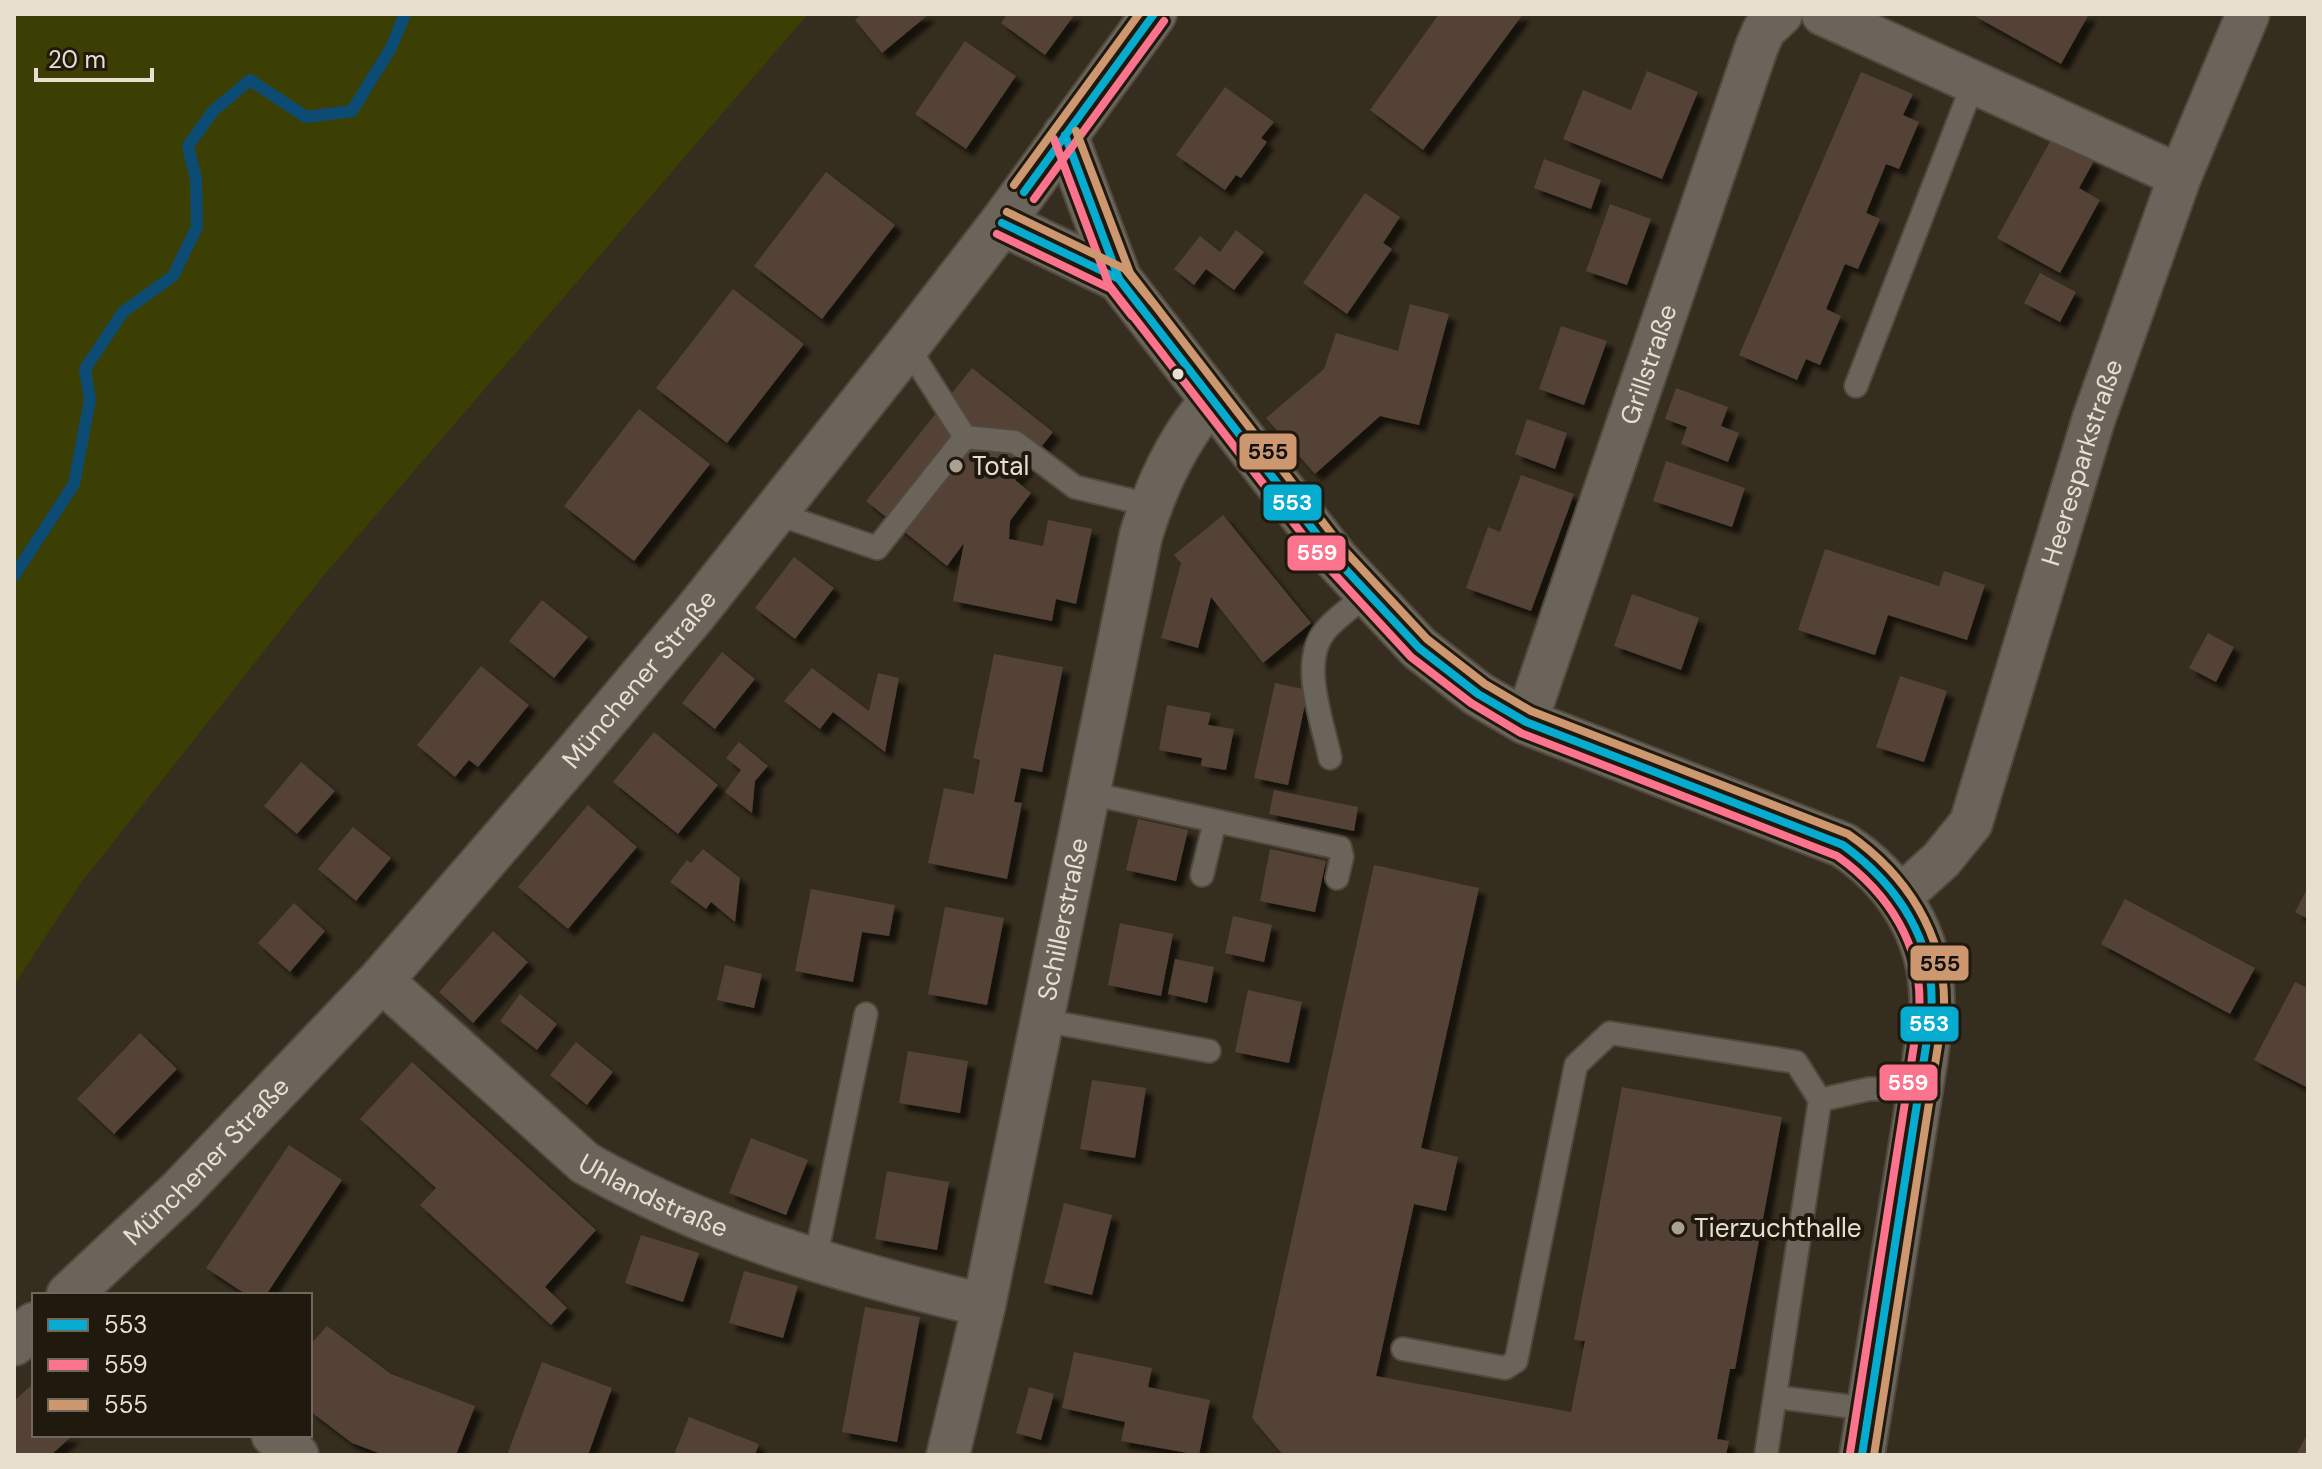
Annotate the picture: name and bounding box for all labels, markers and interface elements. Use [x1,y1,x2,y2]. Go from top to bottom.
scale bar [36,32,152,82]
text: 20 m [48,44,106,75]
street label: Grillstraße [1612,300,1685,429]
street label: Heeresparkstraße [2033,355,2131,570]
unlabelled marker [1170,366,1186,382]
line badge: 555 [1238,432,1298,471]
text: 555 [1247,437,1289,466]
place label: Total [972,449,1029,483]
marker: Total [947,457,965,475]
line badge: 553 [1262,483,1323,522]
text: 553 [1272,488,1312,517]
line badge: 559 [1286,534,1347,572]
text: 559 [1297,538,1337,567]
street label: Münchener Straße [554,583,724,776]
street label: Schillerstraße [1029,835,1096,1004]
line badge: 555 [1909,944,1970,982]
text: 555 [1919,949,1961,978]
line badge: 553 [1899,1005,1960,1043]
text: 553 [1909,1009,1949,1038]
line badge: 559 [1878,1063,1939,1102]
text: 559 [1888,1068,1928,1097]
street label: Münchener Straße [116,1070,297,1252]
street label: Uhlandstraße [573,1146,733,1245]
place label: Tierzuchthalle [1694,1211,1862,1245]
marker: Tierzuchthalle [1669,1219,1687,1237]
legend [32,1293,312,1437]
text: 553 [104,1309,147,1340]
text: 559 [104,1349,148,1380]
text: 555 [104,1389,148,1420]

